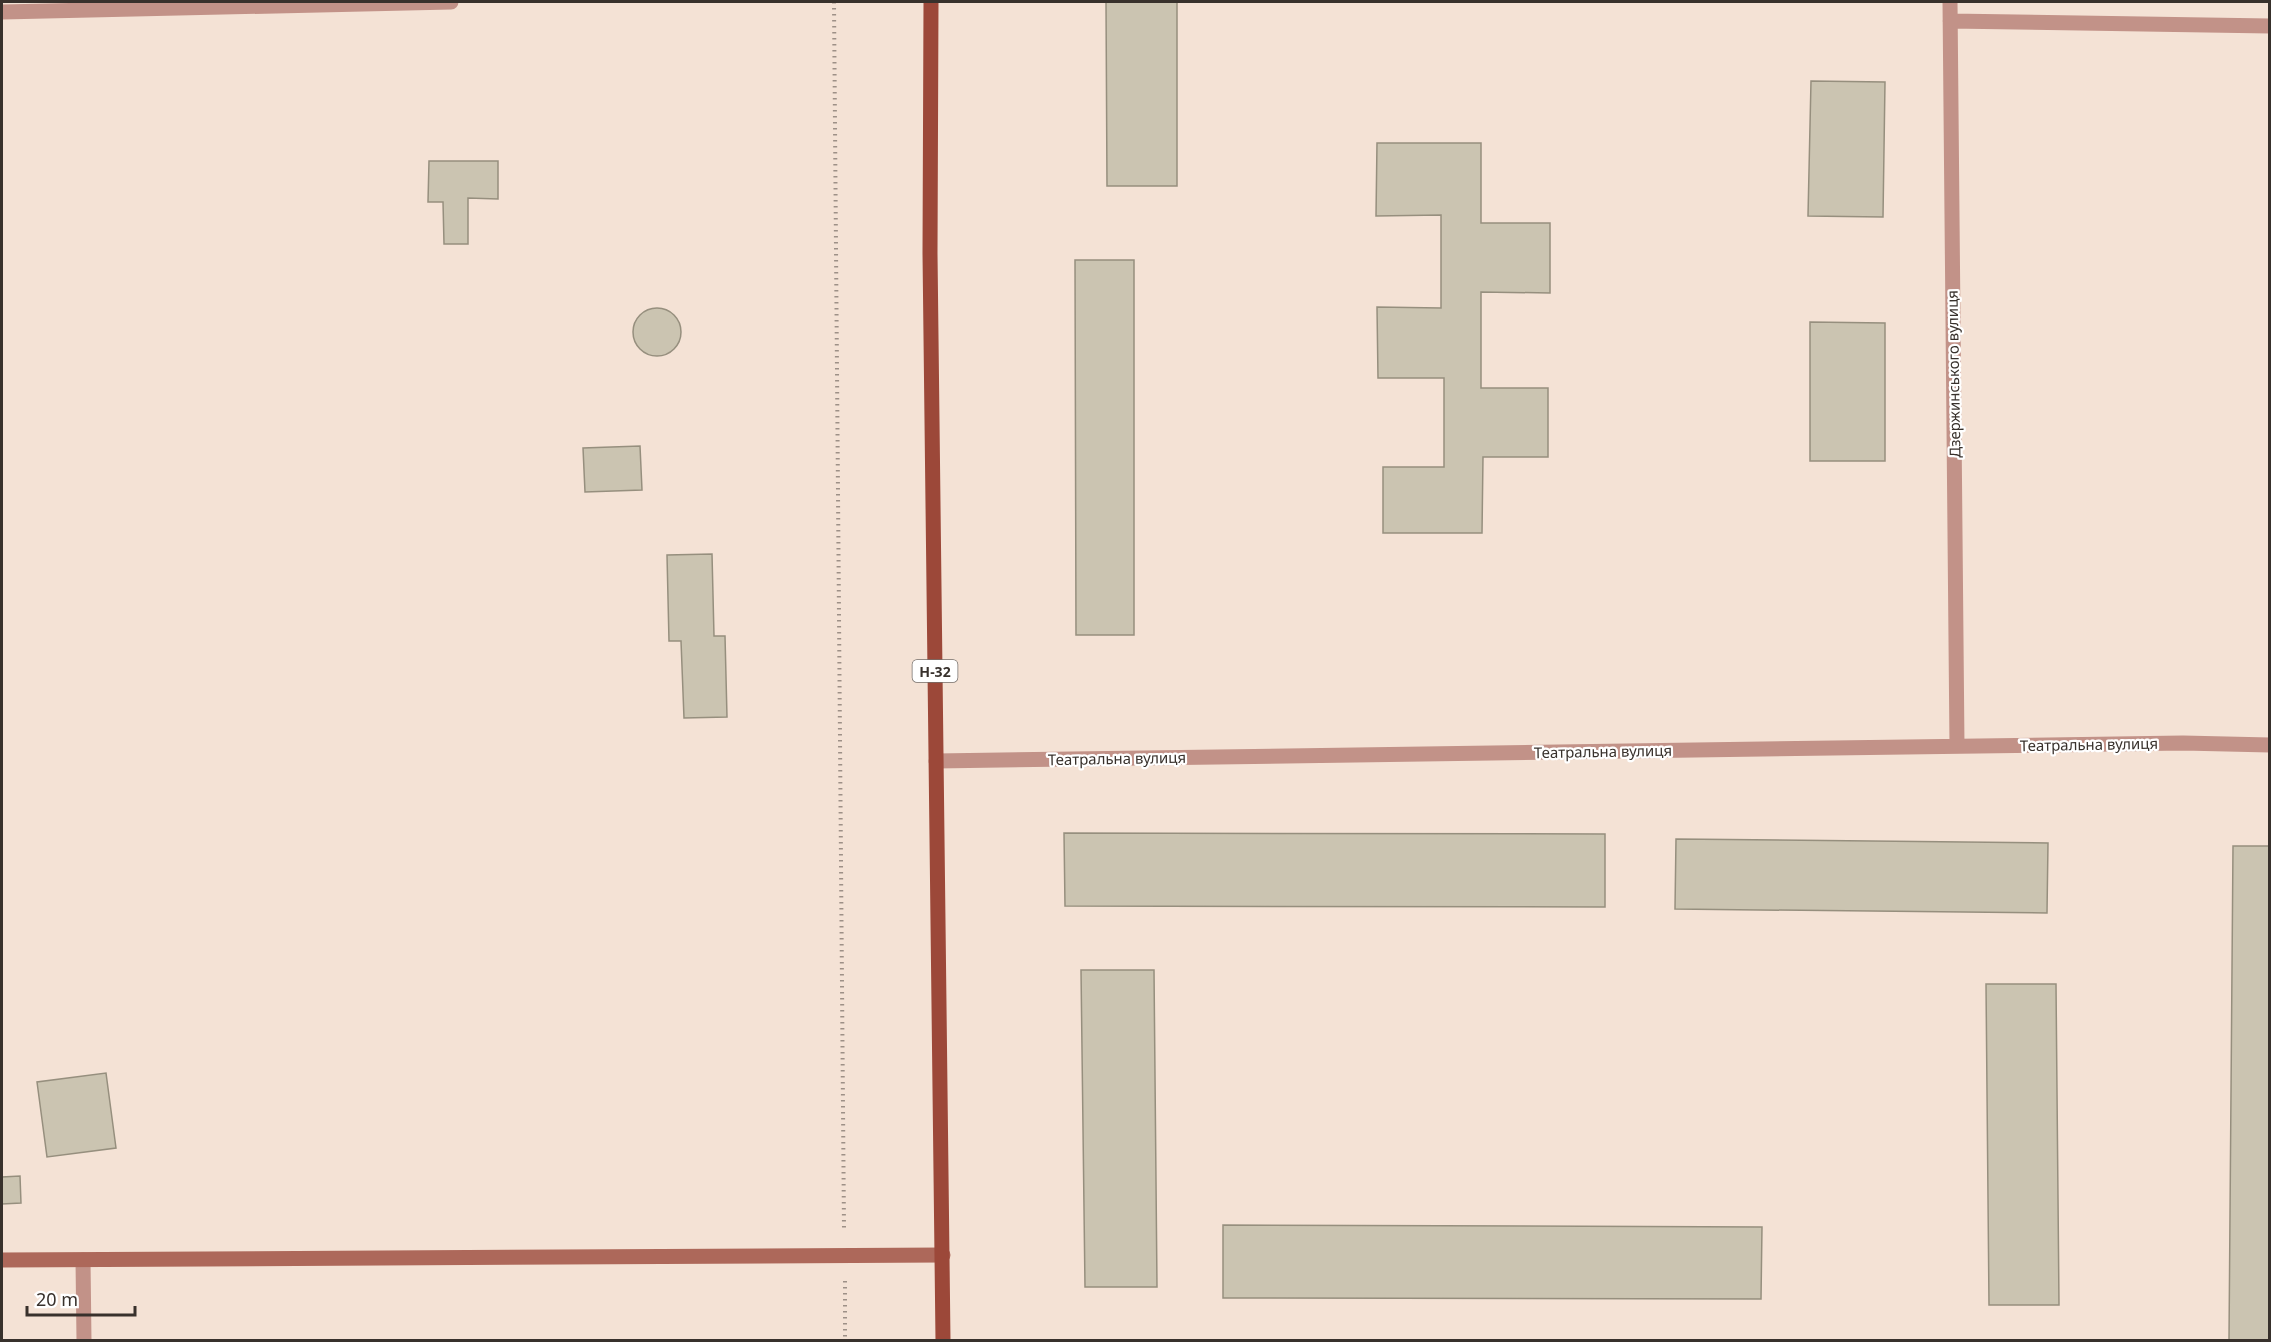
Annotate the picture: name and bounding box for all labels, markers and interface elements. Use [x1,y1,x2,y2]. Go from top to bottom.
street label: Дзержинського вулиця [1942,290,1964,458]
road number: Н-32 [912,660,958,682]
street label: Театральна вулиця [2020,733,2158,755]
street label: Театральна вулиця [1534,740,1672,762]
street label: Театральна вулиця [1048,747,1186,769]
scale bar [27,1279,135,1317]
text: 20 m [36,1287,78,1311]

